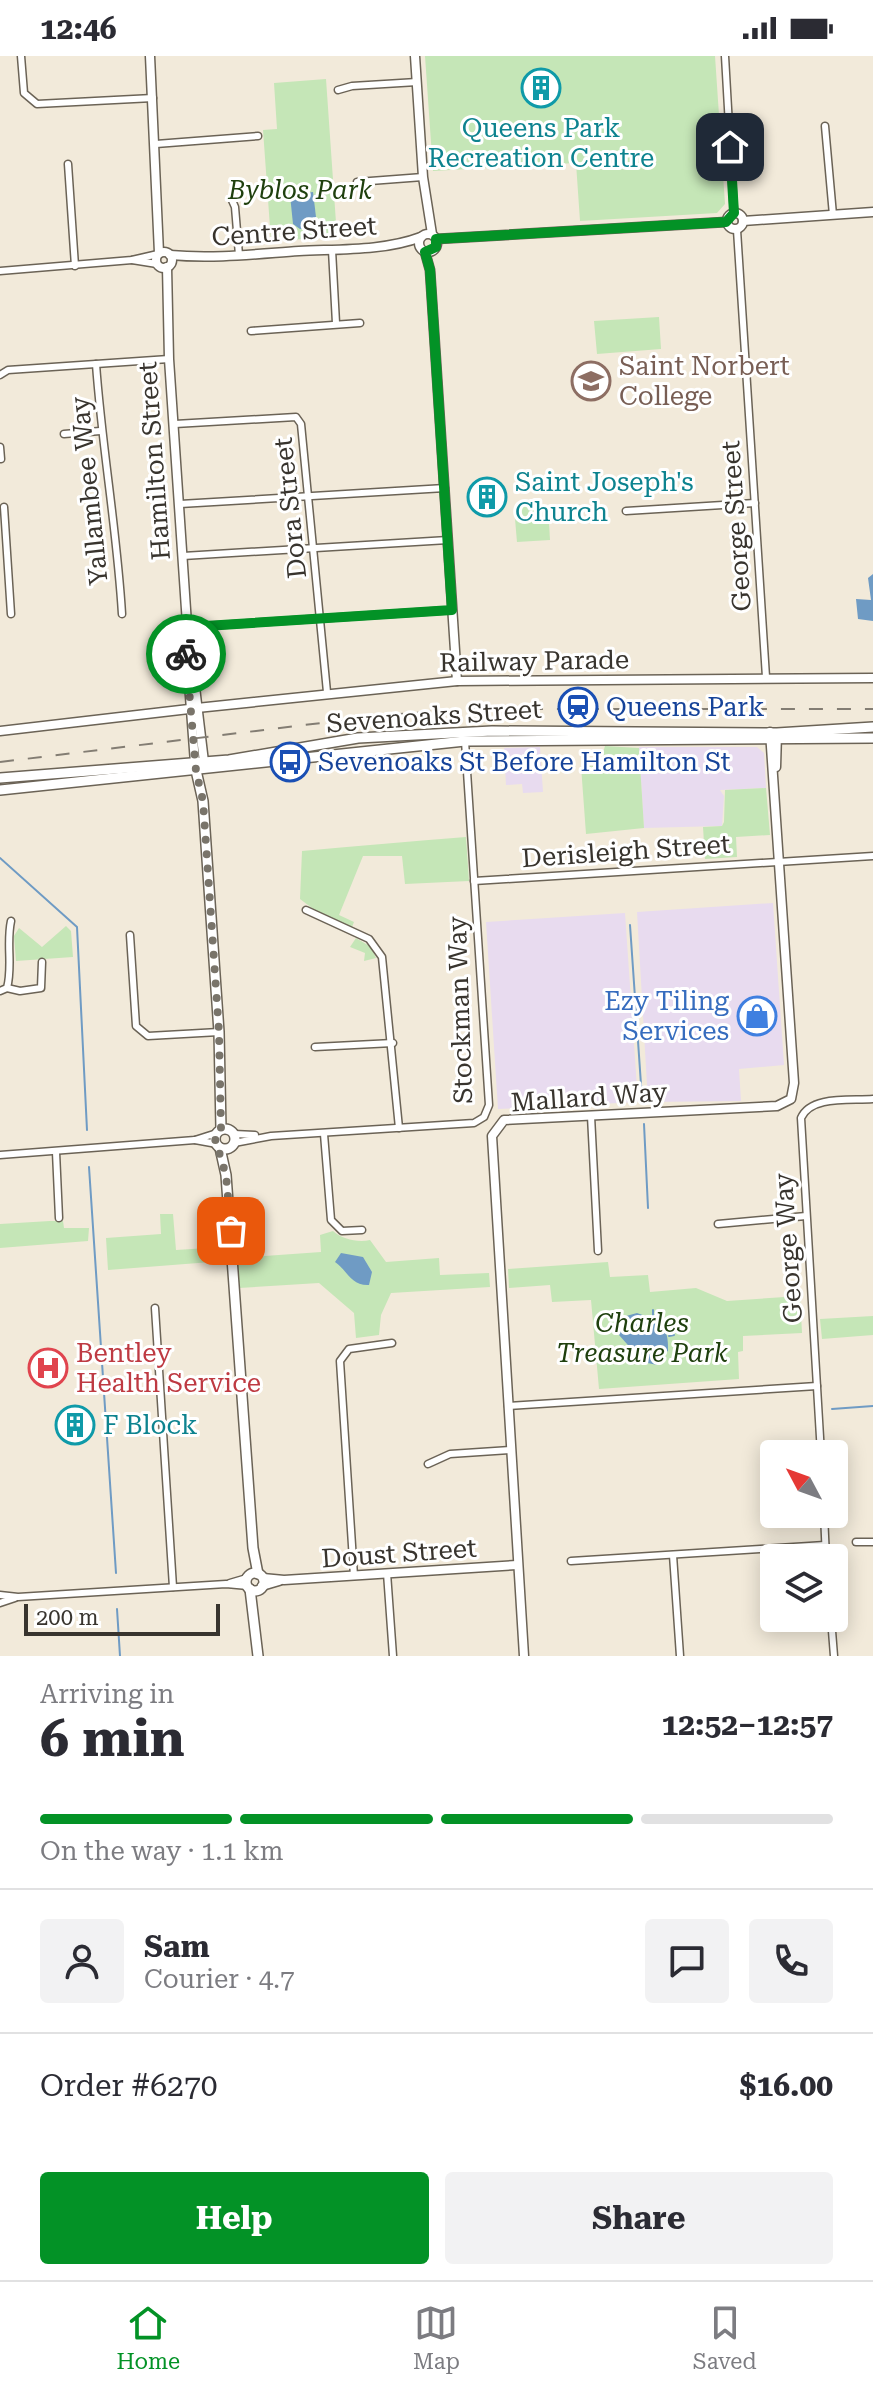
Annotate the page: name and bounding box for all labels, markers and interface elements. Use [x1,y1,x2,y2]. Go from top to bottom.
text: 12:46 [40,11,117,46]
building icon: Queens Park Recreation Centre [520,67,562,109]
place label: Queens Park Recreation Centre [428,113,654,173]
pin [696,113,764,181]
icon: home [708,125,752,169]
park label: Byblos Park [227,175,373,205]
street label: Centre Street [210,210,378,252]
place label: Saint Norbert College [619,351,790,411]
street label: Hamilton Street [132,360,176,561]
school or university icon: Saint Norbert College [570,360,612,402]
street label: Yallambee Way [64,395,114,587]
street label: Dora Street [268,436,312,580]
street label: George Street [715,439,757,612]
place label: Saint Joseph's Church [515,467,694,527]
building icon: Saint Joseph's Church [466,476,508,518]
courier [146,614,226,694]
icon: bike [164,632,208,676]
street label: Railway Parade [439,644,629,678]
station icon: Queens Park [557,686,599,728]
place label: Queens Park [606,692,765,722]
street label: Sevenoaks Street [325,693,543,738]
bus stop icon: Sevenoaks St Before Hamilton St [269,741,311,783]
place label: Sevenoaks St Before Hamilton St [318,747,731,777]
street label: Derisleigh Street [521,829,732,873]
street label: Stockman Way [442,915,478,1104]
place label: Ezy Tiling Services [604,986,729,1046]
shop icon: Ezy Tiling Services [736,995,778,1037]
street label: Mallard Way [510,1077,669,1117]
street label: George Way [768,1171,808,1324]
pin [197,1197,265,1265]
icon: bag [209,1209,253,1253]
park label: Charles Treasure Park [556,1308,729,1368]
place label: Bentley Health Service [76,1338,261,1398]
hospital icon: Bentley Health Service [27,1347,69,1389]
building icon: F Block [54,1404,96,1446]
place label: F Block [103,1410,198,1440]
north arrow [760,1440,848,1528]
map controls [760,1440,848,1632]
street label: Doust Street [320,1533,478,1573]
button: layers [760,1544,848,1632]
scale bar [24,1600,220,1636]
text: 200 m [36,1605,99,1630]
text: Arriving in [40,1679,174,1709]
text: 12:52–12:57 [661,1707,833,1742]
text: 6 min [40,1708,185,1769]
text: On the way · 1.1 km [40,1836,284,1866]
button: person [40,1919,124,2003]
button: chat [645,1919,729,2003]
button: phone [749,1919,833,2003]
text: Sam [144,1929,210,1964]
text: Courier · 4.7 [144,1964,294,1994]
text: Order #6270 [40,2068,218,2103]
text: $16.00 [740,2068,833,2103]
button: Help [40,2172,429,2264]
button: Share [445,2172,833,2264]
tab: Home [116,2301,180,2374]
tab: Map [413,2301,460,2374]
tab: Saved [693,2301,757,2374]

